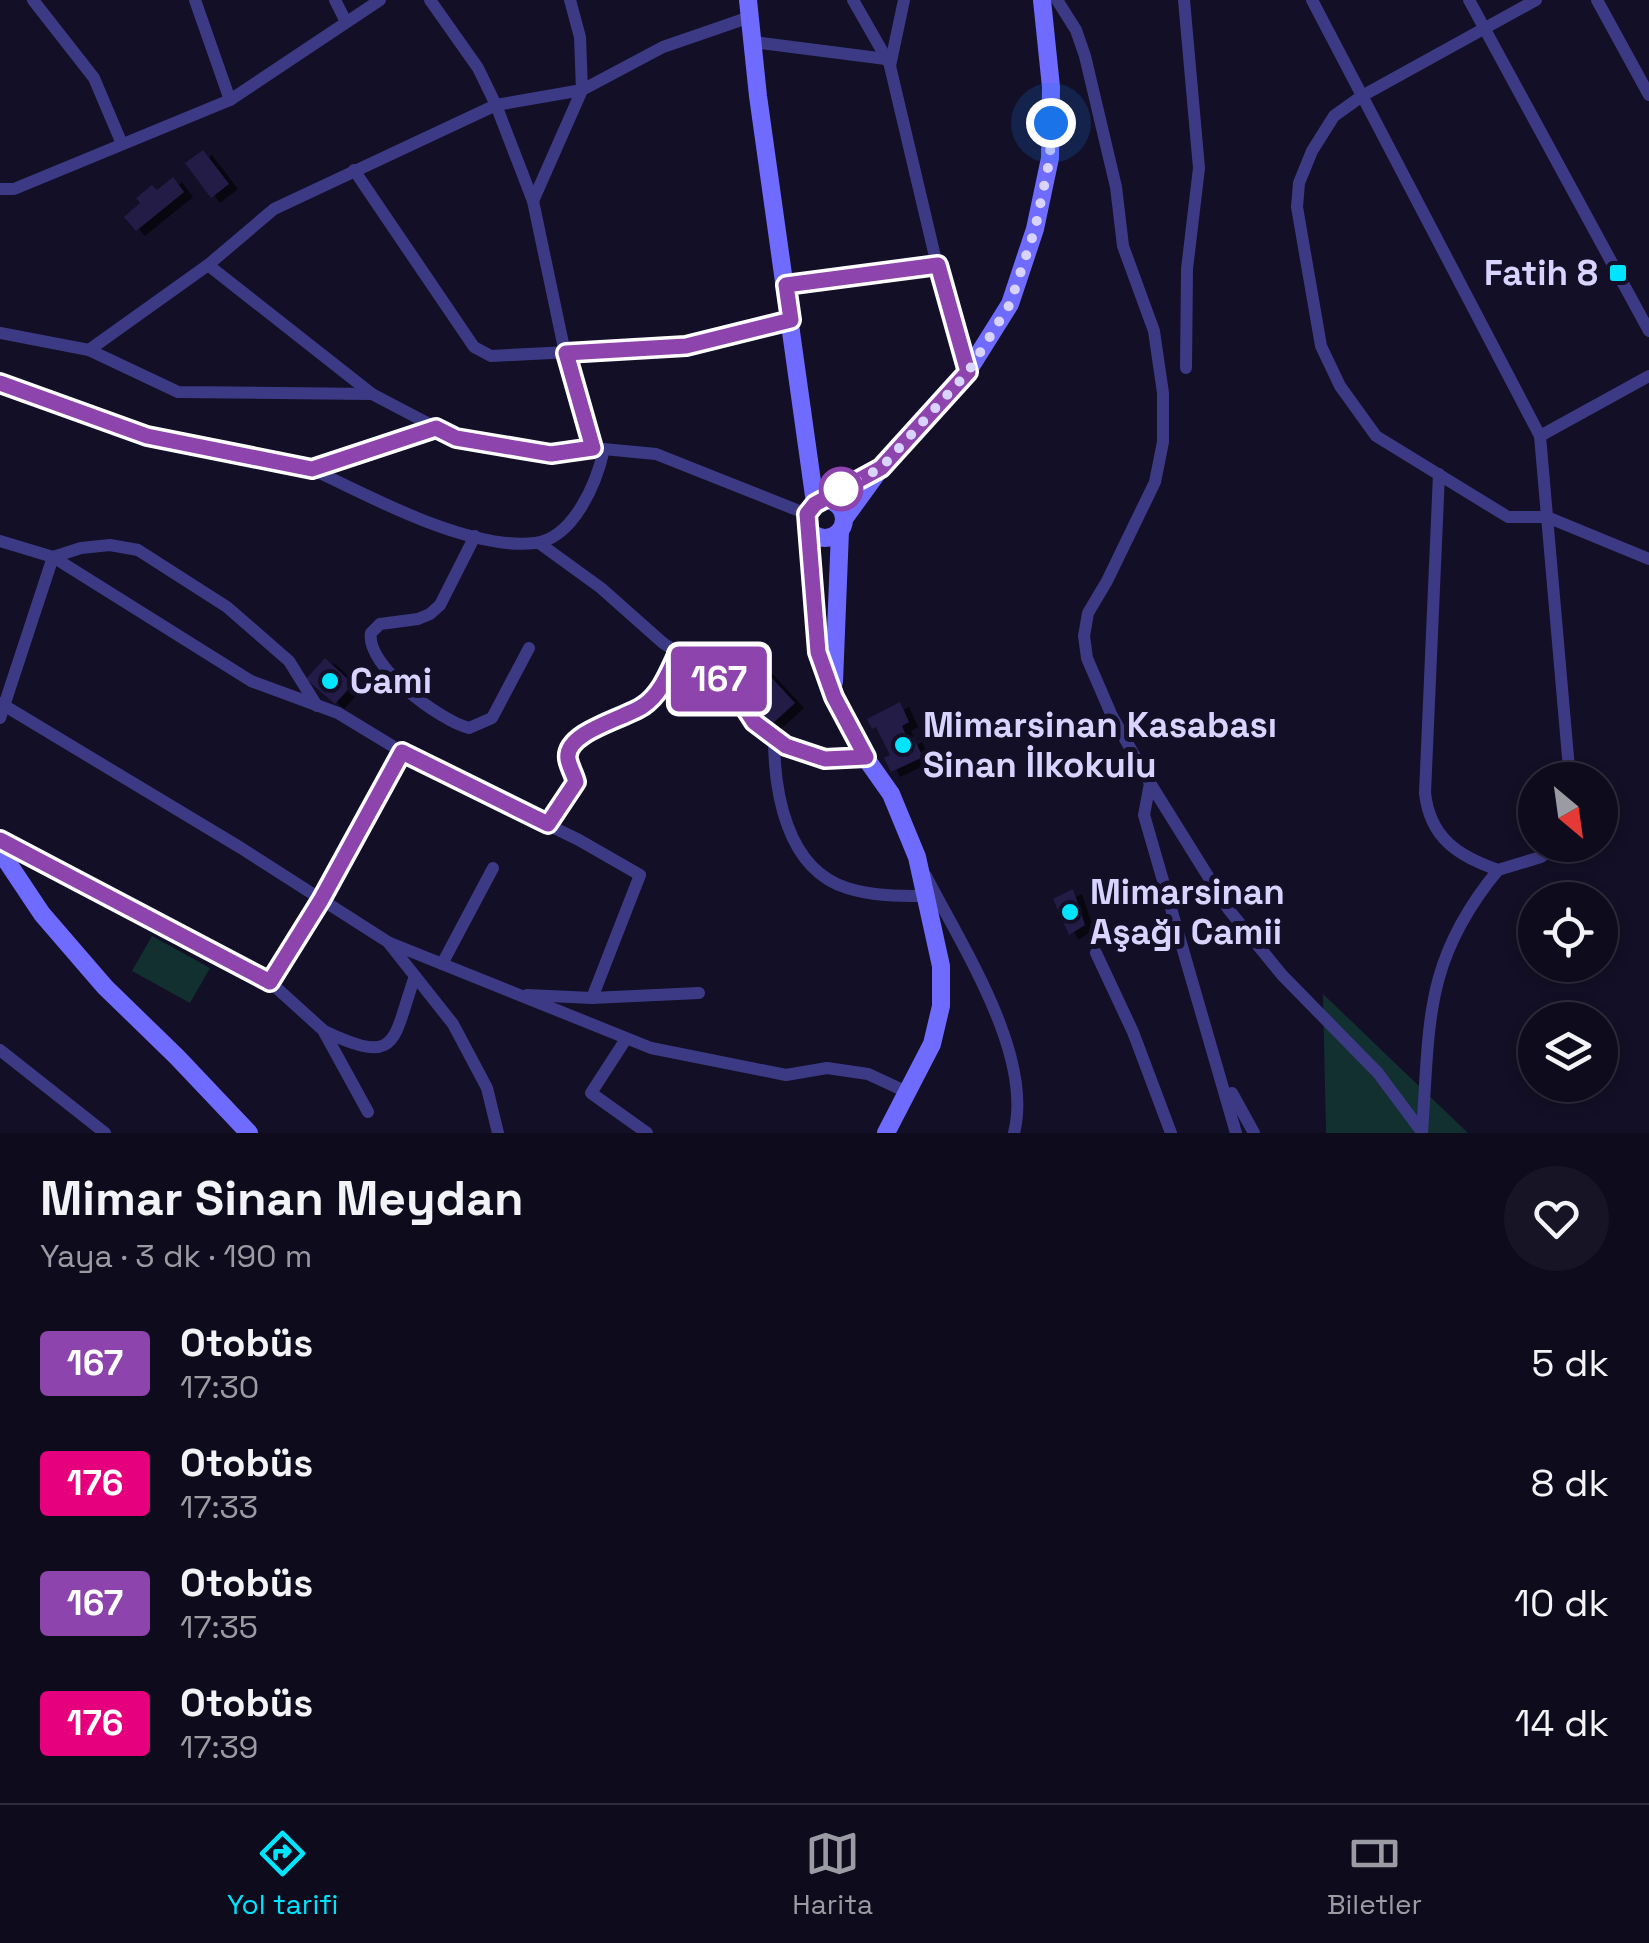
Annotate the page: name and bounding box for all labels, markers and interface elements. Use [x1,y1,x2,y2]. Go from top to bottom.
your location [1026,98,1076,148]
place label: Fatih 8 [1484,251,1598,295]
marker: Fatih 8 [1607,262,1629,284]
unlabelled marker [820,468,862,510]
line badge: 167 [662,646,776,712]
text: 167 [691,657,747,701]
place label: Cami [350,659,432,703]
marker: Cami [319,670,341,692]
place label: Mimarsinan Kasabası Sinan İlkokulu [923,703,1277,787]
marker: Mimarsinan Kasabası Sinan İlkokulu [892,734,914,756]
north arrow [1518,762,1618,862]
map controls [1518,762,1618,1102]
place label: Mimarsinan Aşağı Camii [1090,870,1285,954]
button: locate [1518,882,1618,982]
marker: Mimarsinan Aşağı Camii [1059,901,1081,923]
button: layers [1518,1002,1618,1102]
button: heart [1504,1166,1609,1271]
text: Mimar Sinan Meydan [40,1168,524,1229]
text: Yaya · 3 dk · 190 m [40,1236,312,1276]
text: Otobüs [180,1319,313,1367]
text: 5 dk [1532,1339,1609,1387]
text: 167 [67,1341,123,1385]
text: 17:30 [180,1367,259,1407]
text: Otobüs [180,1439,313,1487]
text: 8 dk [1531,1459,1609,1507]
text: 176 [67,1461,123,1505]
text: 17:33 [180,1487,258,1527]
text: Otobüs [180,1559,313,1607]
text: 10 dk [1514,1579,1609,1627]
text: 167 [67,1581,123,1625]
text: 17:35 [180,1607,258,1647]
text: Otobüs [180,1679,313,1727]
text: 14 dk [1515,1699,1609,1747]
text: 176 [67,1701,123,1745]
text: 17:39 [180,1727,258,1767]
tab: Yol tarifi [227,1826,338,1922]
tab: Harita [792,1826,873,1922]
tab: Biletler [1327,1826,1422,1922]

